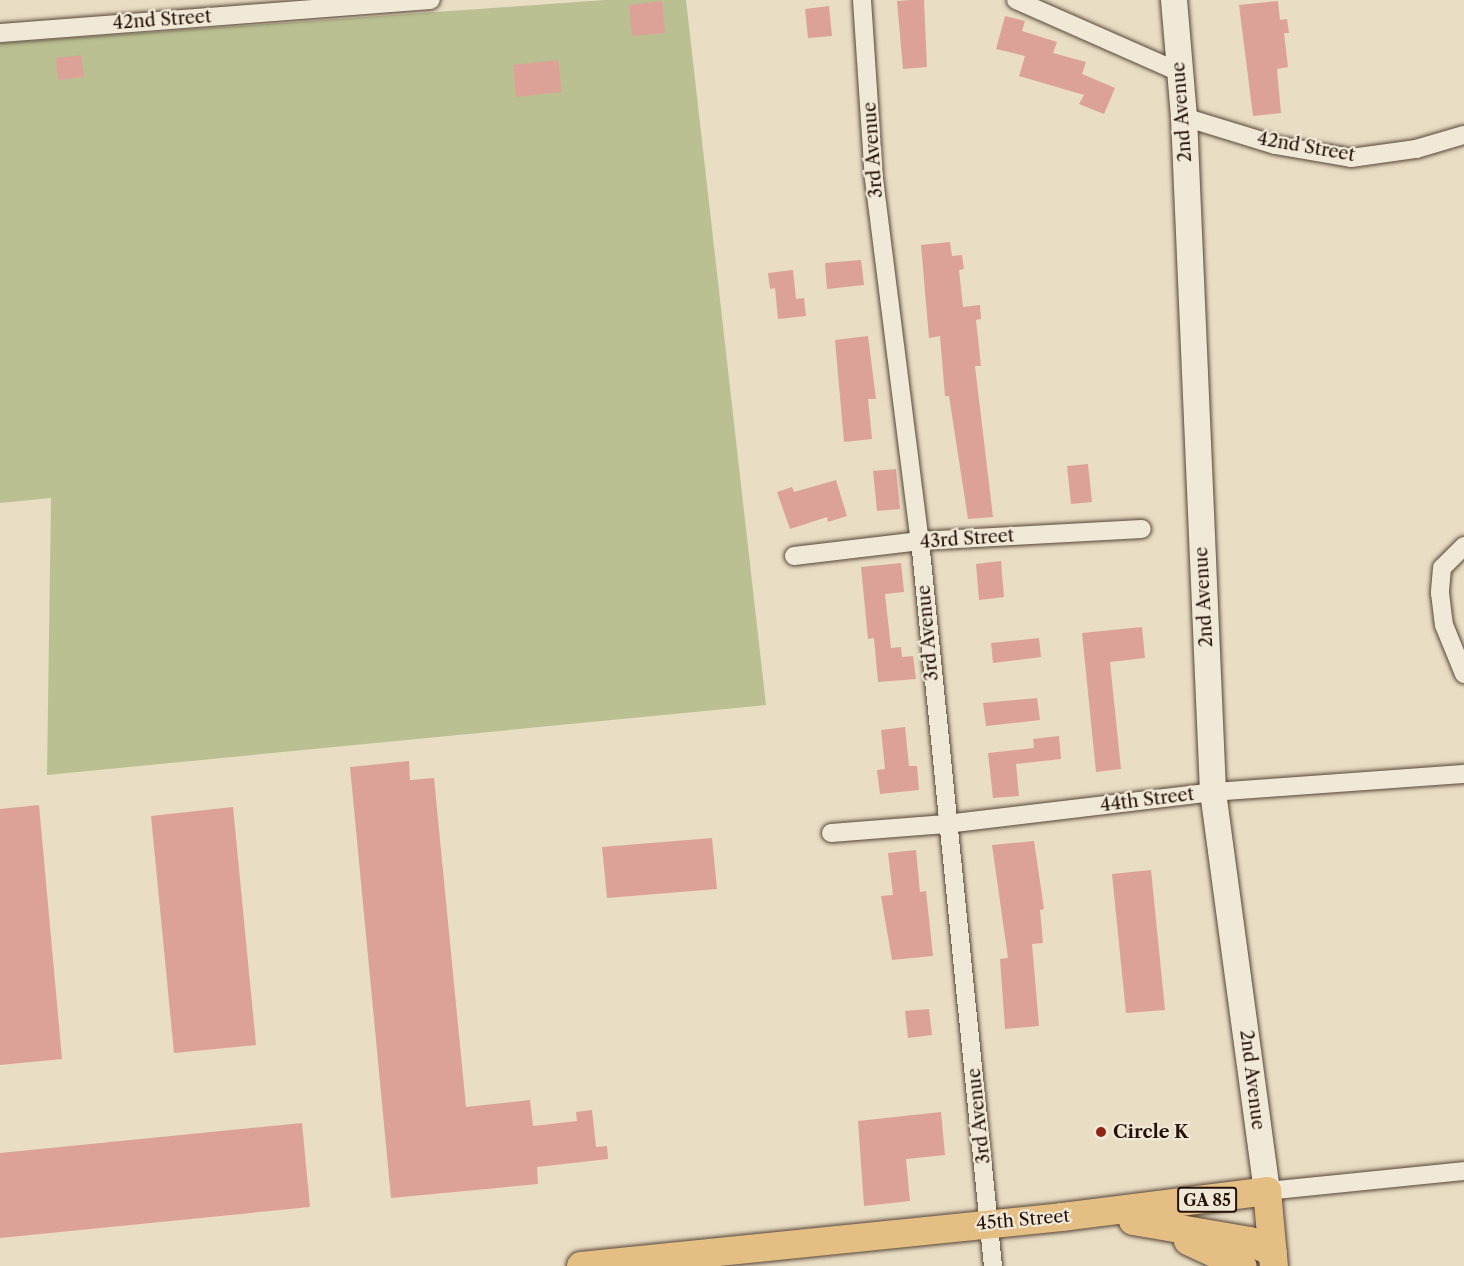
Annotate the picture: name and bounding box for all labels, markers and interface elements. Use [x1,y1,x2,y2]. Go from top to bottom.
street label: 42nd Street [112,6,212,34]
street label: 2nd Avenue [1168,61,1196,163]
street label: 3rd Avenue [859,101,887,199]
street label: 42nd Street [1255,128,1357,166]
street label: 43rd Street [919,525,1015,553]
street label: 2nd Avenue [1191,546,1217,648]
street label: 3rd Avenue [913,584,943,682]
street label: 44th Street [1099,784,1195,816]
street label: 2nd Avenue [1235,1028,1269,1132]
street label: 3rd Avenue [963,1067,995,1165]
place label: Circle K [1113,1121,1188,1143]
marker: Circle K [1094,1125,1108,1139]
road number: GA 85 [1176,1187,1238,1213]
street label: 45th Street [975,1205,1071,1235]

